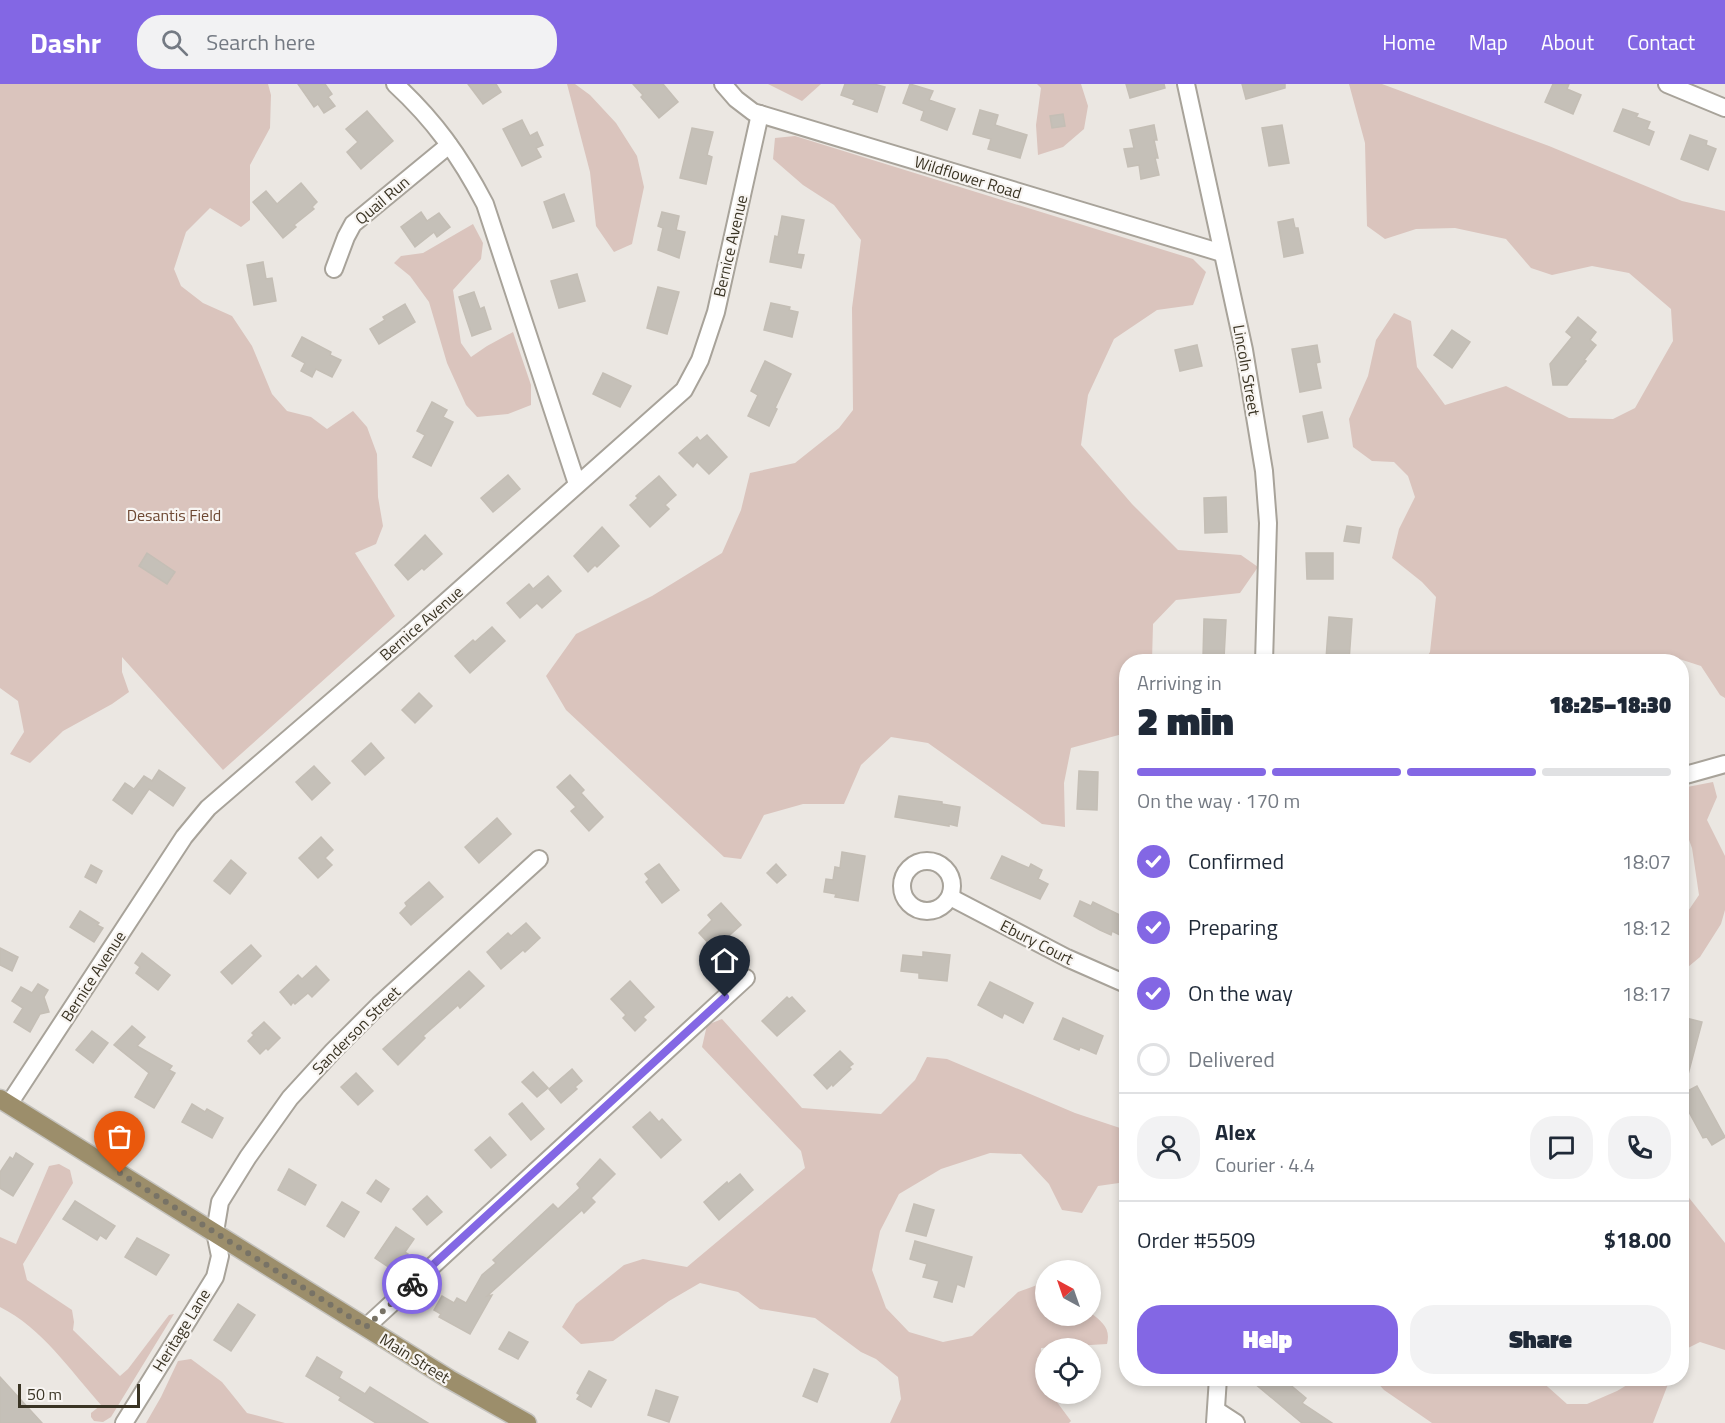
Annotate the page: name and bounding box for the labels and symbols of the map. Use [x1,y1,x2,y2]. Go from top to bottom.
street label: Wildflower Road [911,149,1025,205]
street label: Quail Run [350,170,414,230]
street label: Bernice Avenue [707,193,753,299]
street label: Lincoln Street [1227,323,1267,418]
park label: Desantis Field [127,503,221,527]
street label: Bernice Avenue [374,580,468,666]
street label: Ebury Court [996,913,1078,971]
street label: Bernice Avenue [55,926,131,1026]
pin [699,935,750,997]
street label: Sanderson Street [306,980,406,1080]
pin [94,1111,145,1173]
courier [382,1254,442,1314]
north arrow [1035,1260,1101,1326]
street label: Heritage Lane [146,1284,216,1376]
street label: Main Street [375,1327,455,1389]
scale bar [18,1381,140,1408]

